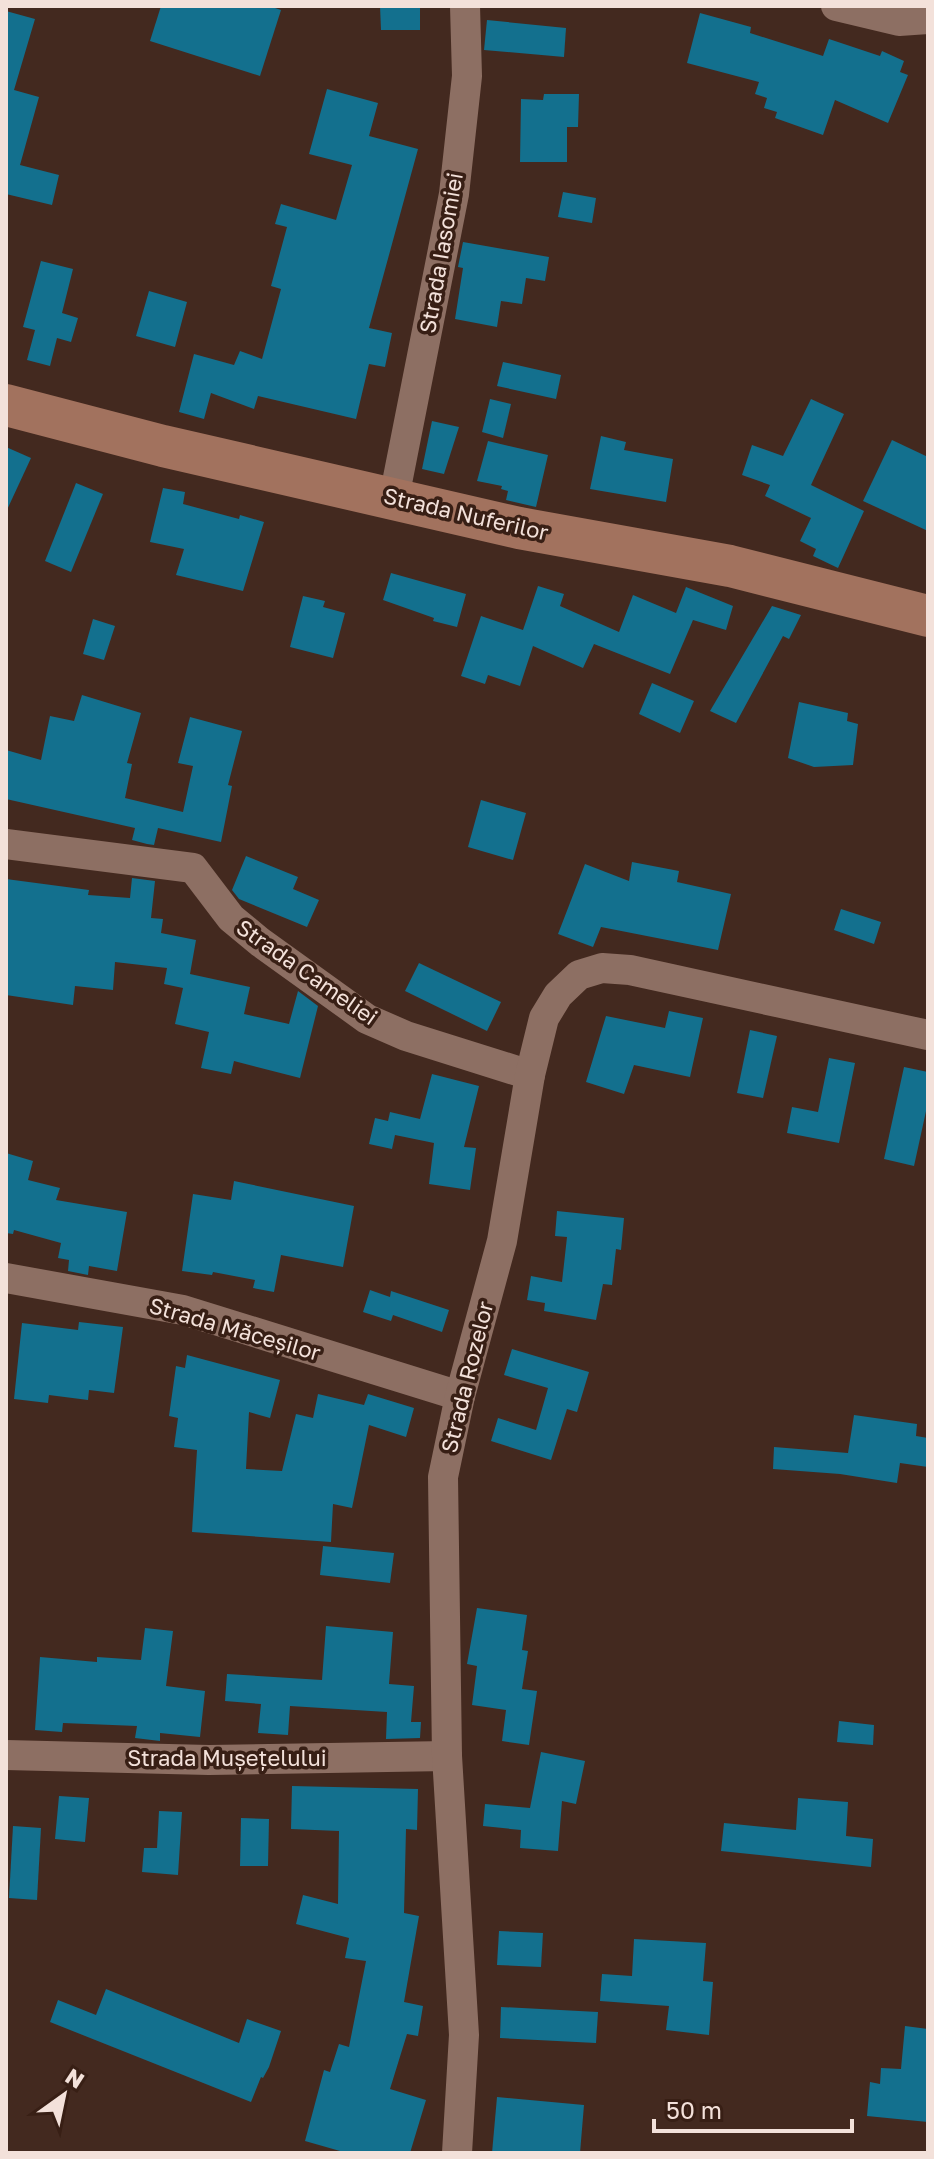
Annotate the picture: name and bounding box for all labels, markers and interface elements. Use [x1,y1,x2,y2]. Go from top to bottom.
street label: Strada Iasomiei [413,170,468,335]
street label: Strada Nuferilor [381,481,552,546]
street label: Strada Cameliei [232,913,383,1030]
street label: Strada Măceșilor [146,1291,324,1366]
street label: Strada Rozelor [435,1298,498,1455]
street label: Strada Mușețelului [127,1744,327,1771]
north arrow [24,2055,104,2135]
text: N [61,2062,90,2094]
scale bar [654,2083,852,2133]
text: 50 m [666,2095,722,2124]

